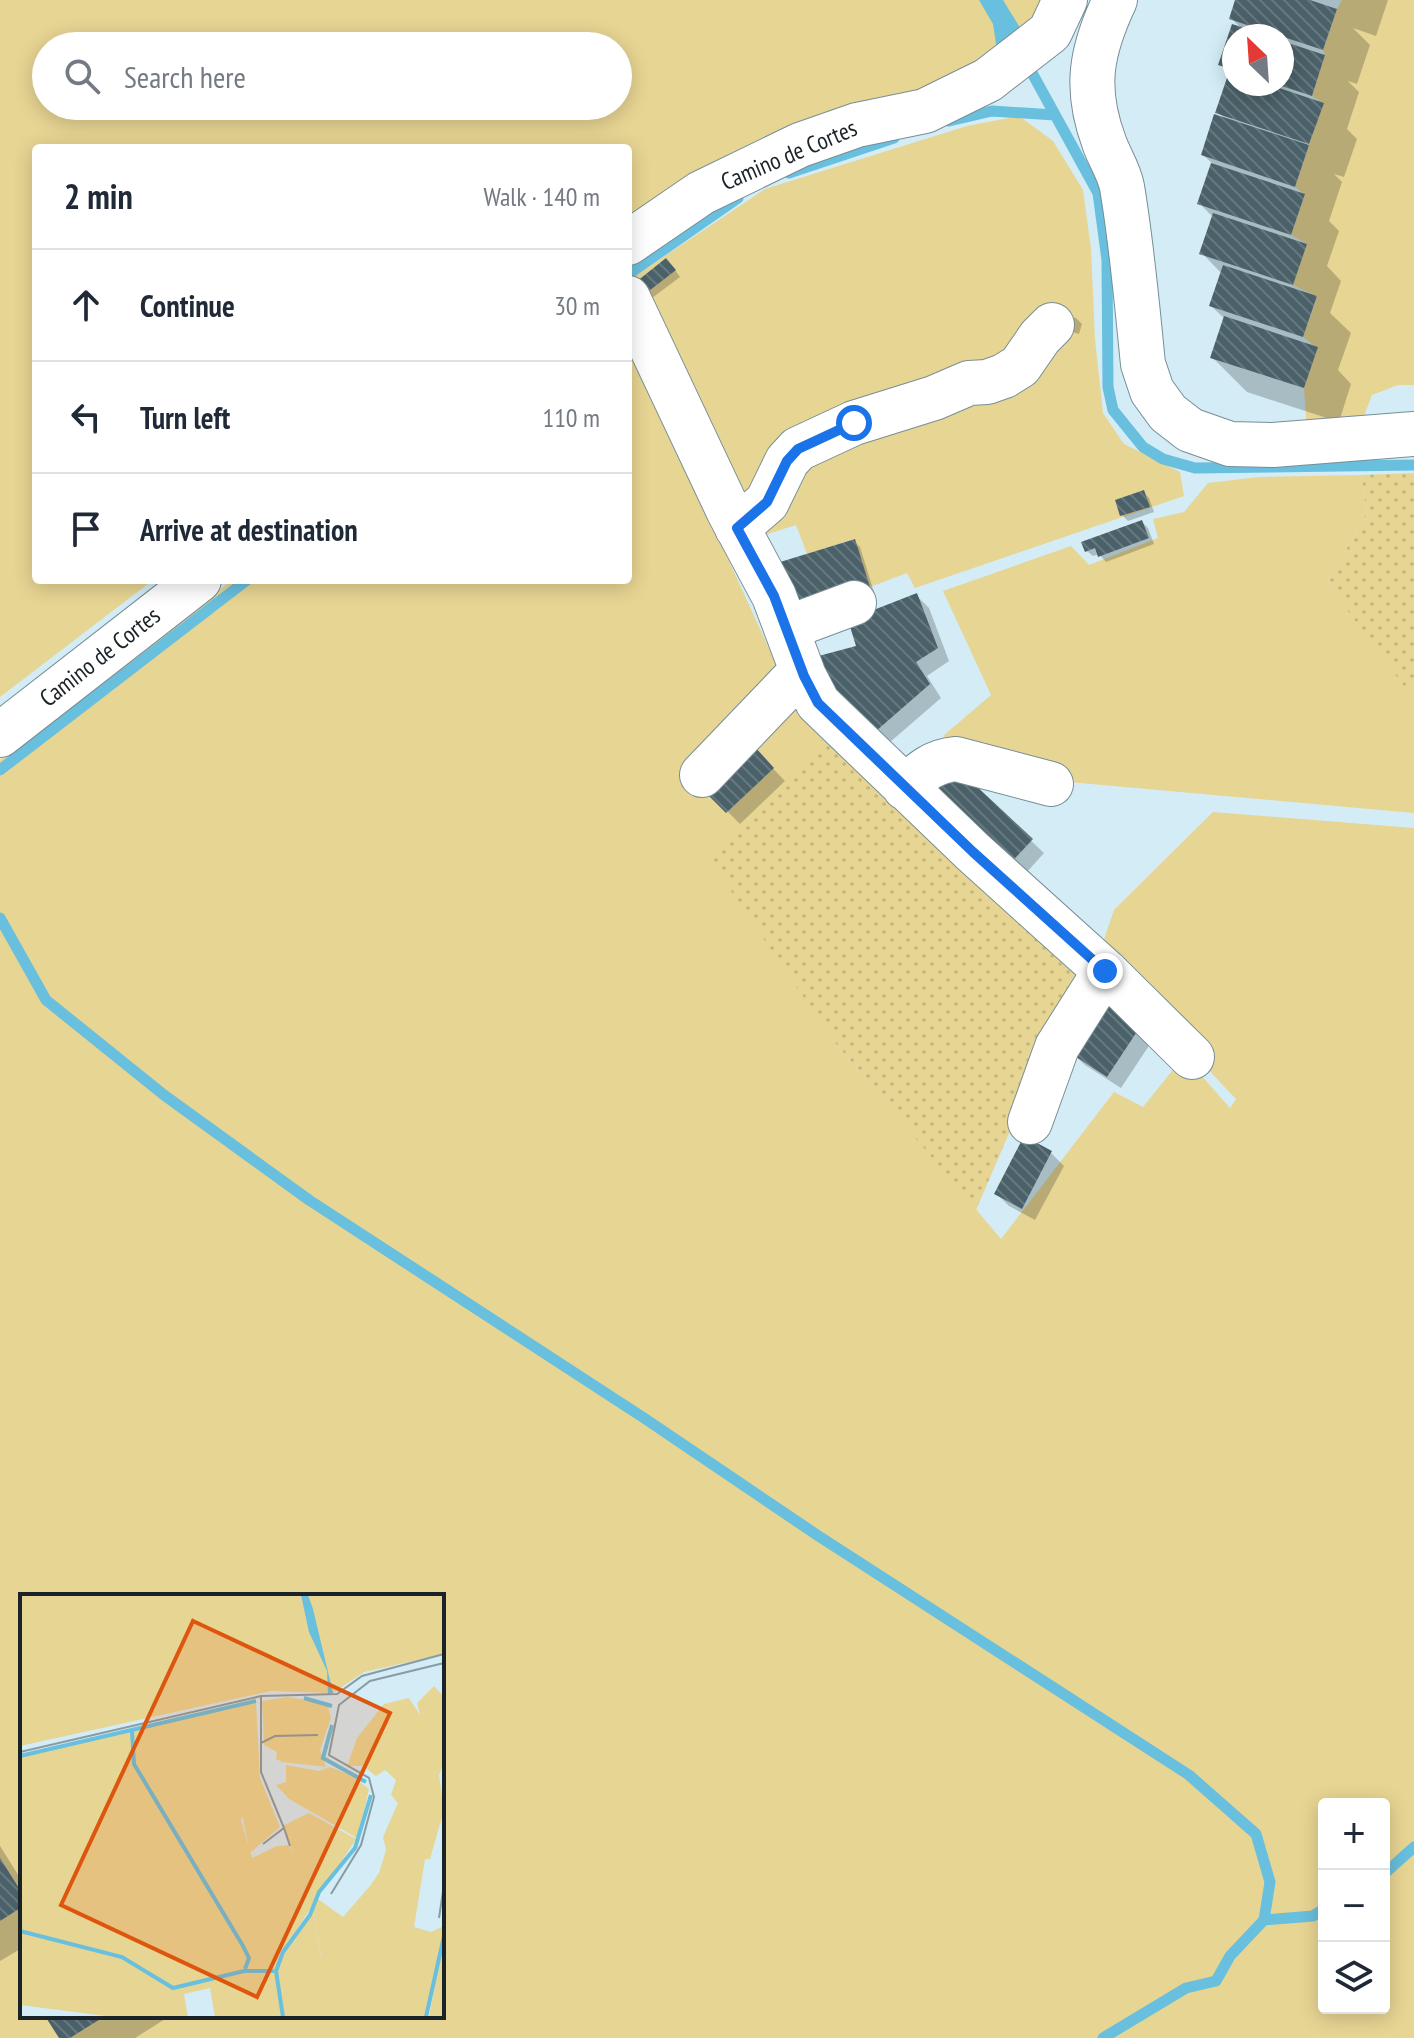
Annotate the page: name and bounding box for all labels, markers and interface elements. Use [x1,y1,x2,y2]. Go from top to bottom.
north arrow [1222,24,1294,96]
search box [32,32,632,120]
icon: search [60,54,104,98]
text: Search here [124,57,246,96]
street label: Camino de Cortes [716,112,861,197]
text: 2 min [64,174,133,218]
text: Walk · 140 m [483,180,600,213]
icon: ahead [64,283,108,327]
text: Continue [140,286,235,325]
text: 30 m [554,289,600,322]
icon: left [64,395,108,439]
text: Turn left [140,398,230,437]
text: 110 m [542,401,600,434]
route start [836,405,872,441]
icon: arrive [64,507,108,551]
text: Arrive at destination [140,510,358,549]
street label: Camino de Cortes [33,600,166,713]
route end [1087,953,1123,989]
inset map [20,1594,444,2018]
map controls [1318,1798,1390,2014]
button: + [1318,1798,1390,1870]
button: − [1318,1870,1390,1942]
button: layers [1318,1942,1390,2014]

